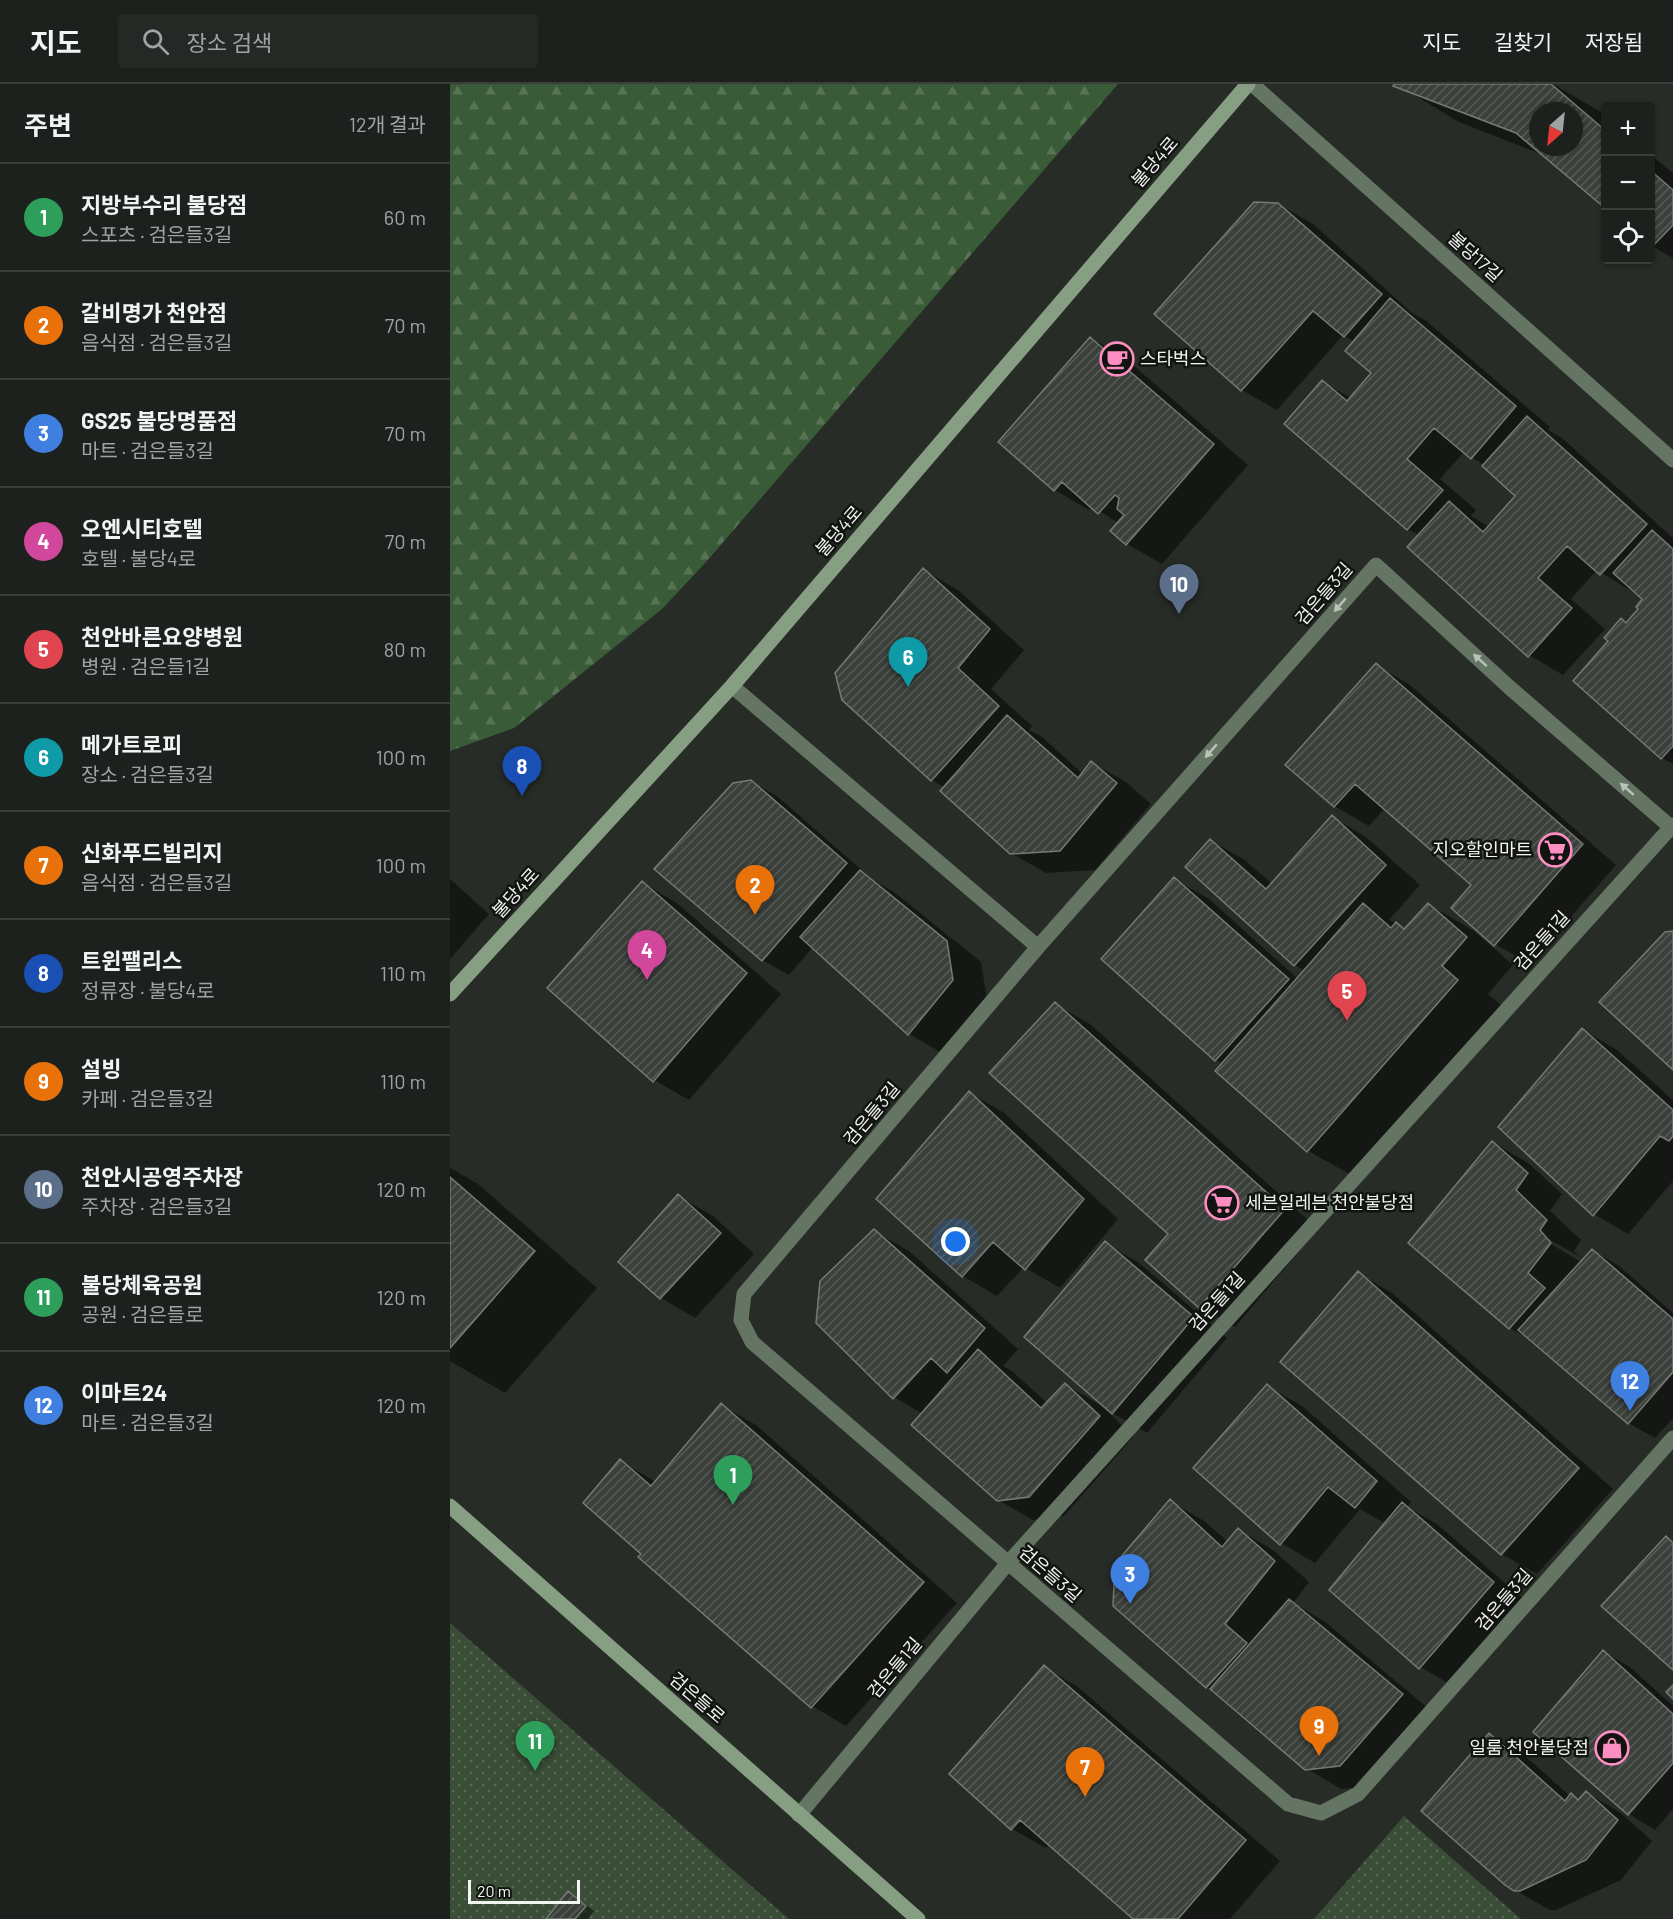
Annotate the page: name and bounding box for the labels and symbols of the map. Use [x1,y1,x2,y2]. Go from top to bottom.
north arrow [1529,102,1583,156]
street label: 불당4로 [1126,132,1182,191]
street label: 불당17길 [1444,227,1507,286]
cafe icon: 스타벅스 [1099,341,1135,377]
place label: 스타벅스 [1140,347,1206,369]
street label: 불당4로 [810,501,866,560]
street label: 검은들3길 [1290,558,1356,629]
pin: 10 [1160,564,1198,614]
one-way arrow [1334,597,1347,612]
pin: 6 [888,638,928,687]
one-way arrow [1473,654,1488,667]
one-way arrow [1204,744,1218,759]
pin: 8 [502,746,542,796]
one-way arrow [1620,783,1635,796]
supermarket icon: 지오할인마트 [1537,832,1573,868]
place label: 지오할인마트 [1433,838,1532,860]
street label: 불당4로 [487,863,543,922]
pin: 2 [736,866,774,915]
street label: 검은들1길 [1509,906,1574,975]
pin: 4 [628,930,666,980]
pin: 5 [1328,972,1366,1021]
street label: 검은들3길 [839,1077,904,1149]
supermarket icon: 세븐일레븐 천안불당점 [1204,1185,1240,1221]
place label: 세븐일레븐 천안불당점 [1245,1191,1414,1213]
your location [941,1227,970,1256]
street label: 검은들1길 [1184,1267,1249,1336]
pin: 12 [1610,1362,1650,1411]
pin: 1 [714,1456,752,1505]
street label: 검은들3길 [1015,1540,1086,1606]
pin: 3 [1110,1554,1150,1604]
street label: 검은들3길 [1470,1564,1536,1635]
street label: 검은들1길 [862,1632,926,1702]
street label: 검은들로 [665,1667,730,1727]
pin: 9 [1300,1706,1338,1756]
pin: 11 [516,1722,554,1771]
shop icon: 일룸 천안불당점 [1594,1730,1630,1766]
place label: 일룸 천안불당점 [1469,1736,1589,1758]
pin: 7 [1066,1748,1104,1797]
scale bar [468,1877,580,1904]

